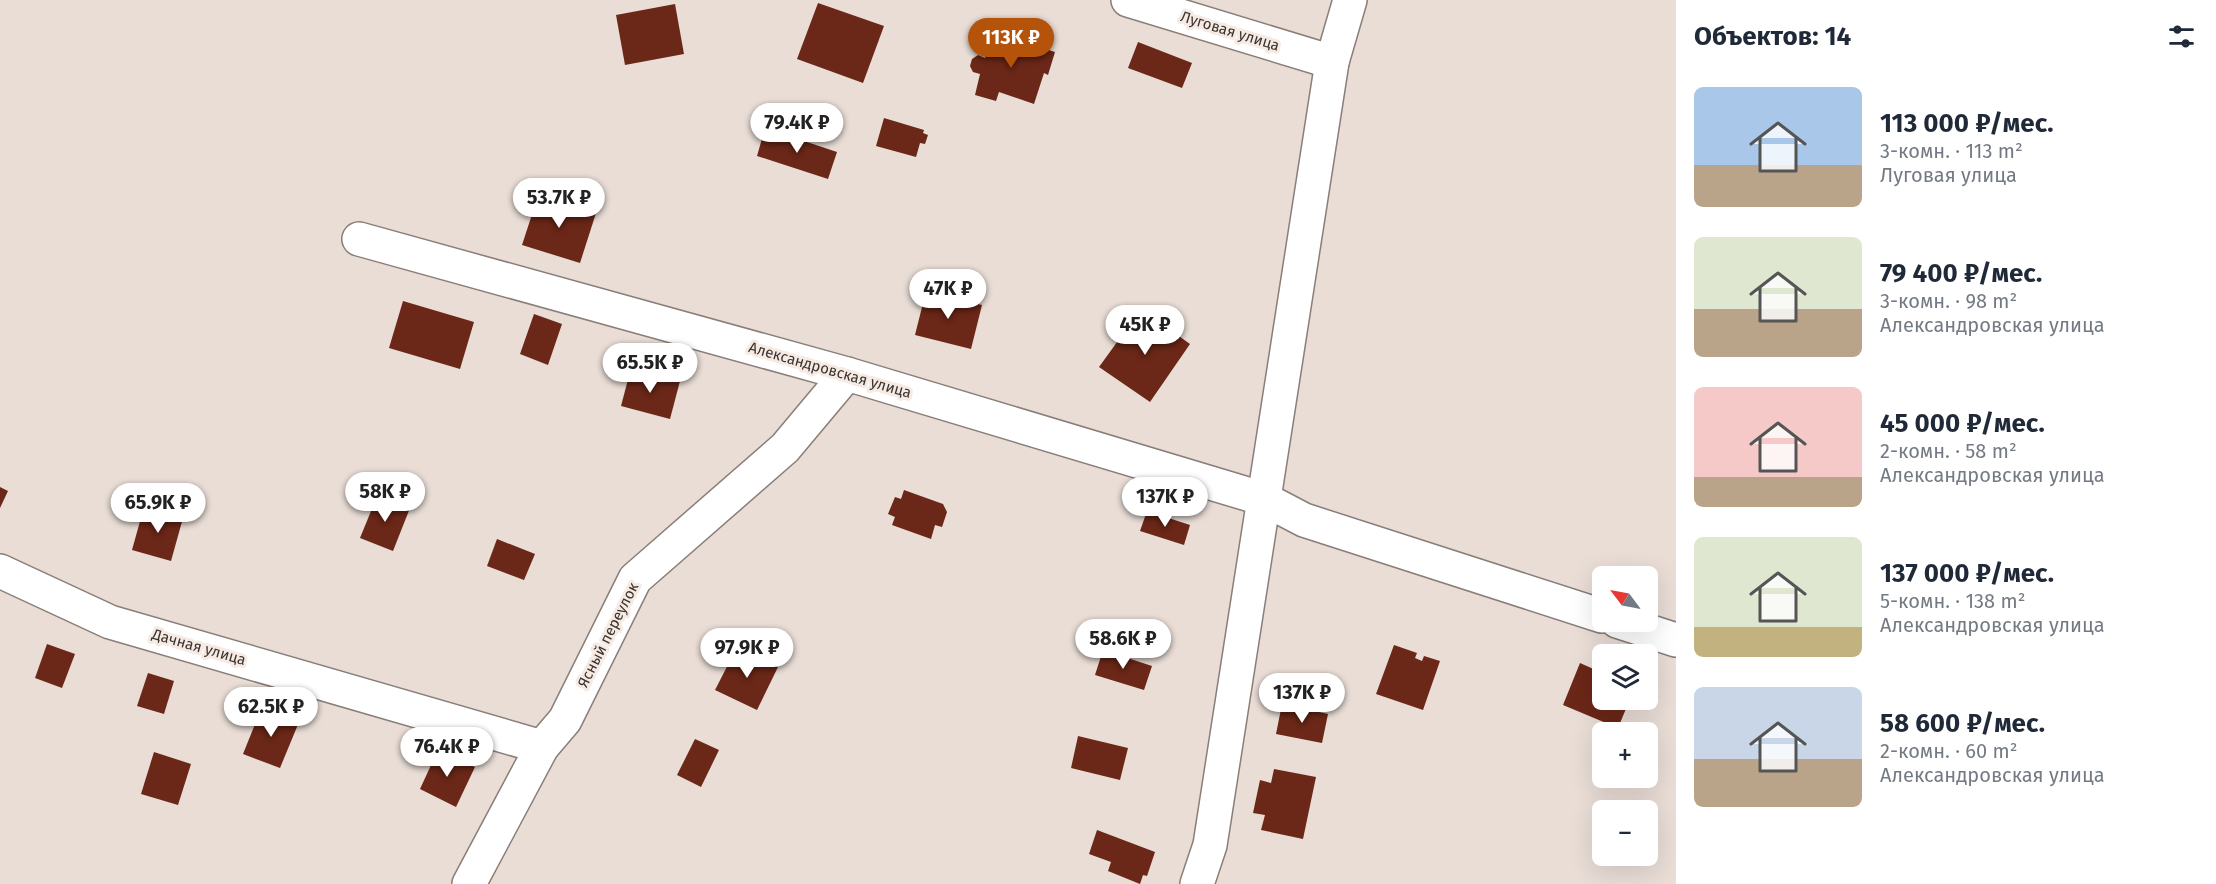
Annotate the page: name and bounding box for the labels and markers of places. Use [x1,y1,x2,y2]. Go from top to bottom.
pin: 113K ₽ [962,18,1060,69]
pin: 79.4K ₽ [742,103,852,154]
pin: 53.7K ₽ [504,178,614,229]
pin: 47K ₽ [906,269,990,320]
pin: 45K ₽ [1103,305,1187,356]
pin: 65.5K ₽ [595,343,705,394]
pin: 58K ₽ [343,472,427,523]
pin: 137K ₽ [1116,477,1214,528]
pin: 65.9K ₽ [103,483,213,534]
pin: 58.6K ₽ [1068,619,1178,670]
pin: 97.9K ₽ [692,628,802,679]
pin: 137K ₽ [1253,673,1351,724]
pin: 62.5K ₽ [216,687,326,738]
pin: 76.4K ₽ [392,727,502,778]

